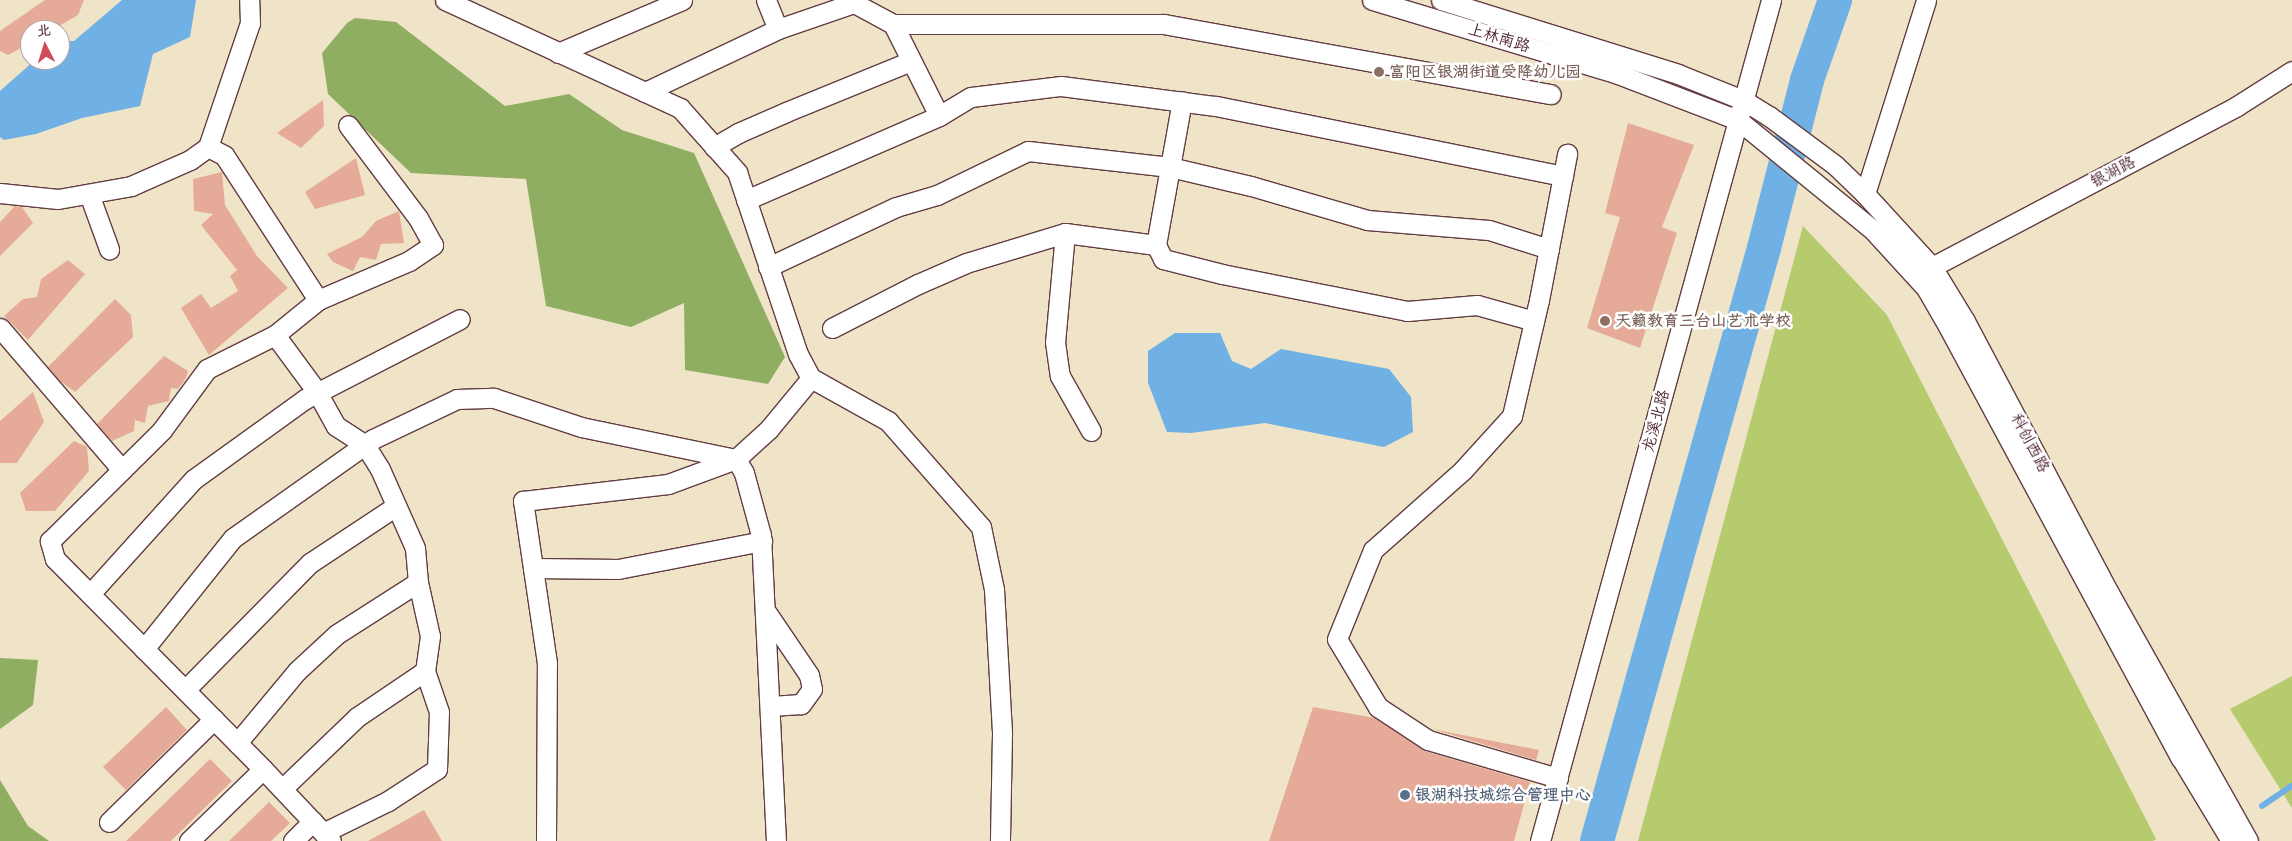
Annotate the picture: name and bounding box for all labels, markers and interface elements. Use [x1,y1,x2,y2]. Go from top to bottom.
street label: 上林南路 [1466,19,1532,57]
north arrow [20,20,70,70]
text: 北 [36,20,52,42]
place label: 富阳区银湖街道受降幼儿园 [1389,62,1581,82]
marker: 富阳区银湖街道受降幼儿园 [1373,66,1385,78]
street label: 银湖路 [2087,152,2139,192]
place label: 天籁教育三台山艺术学校 [1615,311,1791,331]
marker: 天籁教育三台山艺术学校 [1599,315,1611,327]
street label: 龙溪北路 [1638,388,1674,454]
street label: 科创西路 [2007,410,2053,476]
place label: 银湖科技城综合管理中心 [1415,785,1591,805]
marker: 银湖科技城综合管理中心 [1399,789,1411,801]

